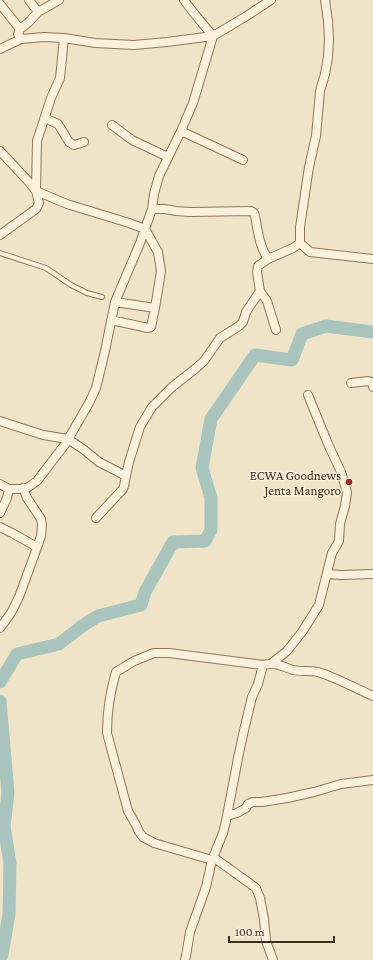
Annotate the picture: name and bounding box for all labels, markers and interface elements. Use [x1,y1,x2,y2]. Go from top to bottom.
place label: ECWA Goodnews Jenta Mangoro [250,468,341,498]
marker: ECWA Goodnews Jenta Mangoro [344,477,354,487]
scale bar [229,918,334,944]
text: 100 m [235,925,265,939]

